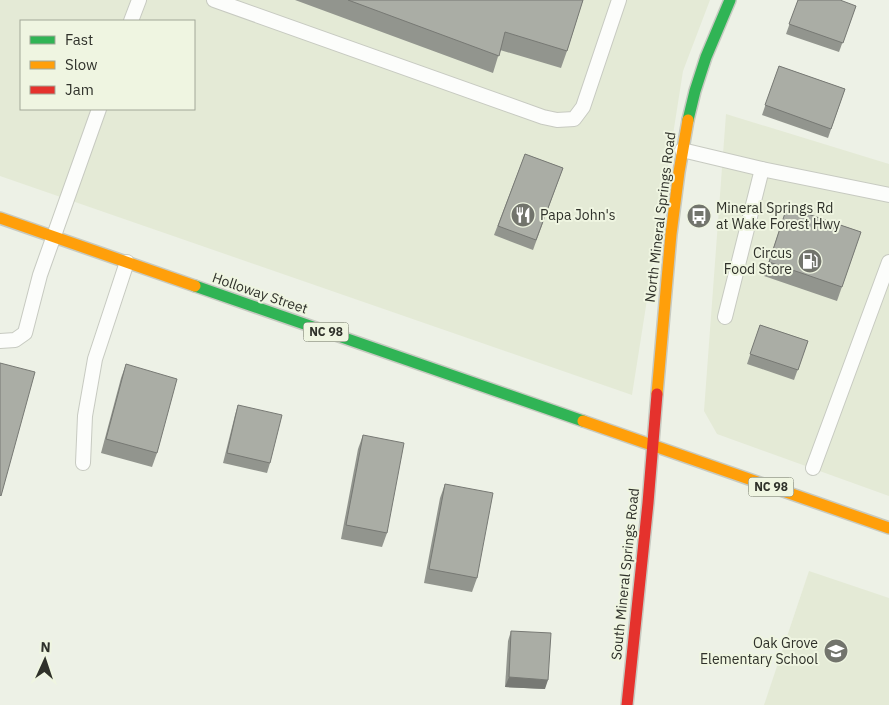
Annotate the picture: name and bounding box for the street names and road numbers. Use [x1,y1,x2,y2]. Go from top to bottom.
street label: North Mineral Springs Road [641,131,679,303]
street label: Holloway Street [210,268,310,318]
road number: NC 98 [304,322,348,342]
road number: NC 98 [748,478,794,497]
street label: South Mineral Springs Road [607,487,643,661]

